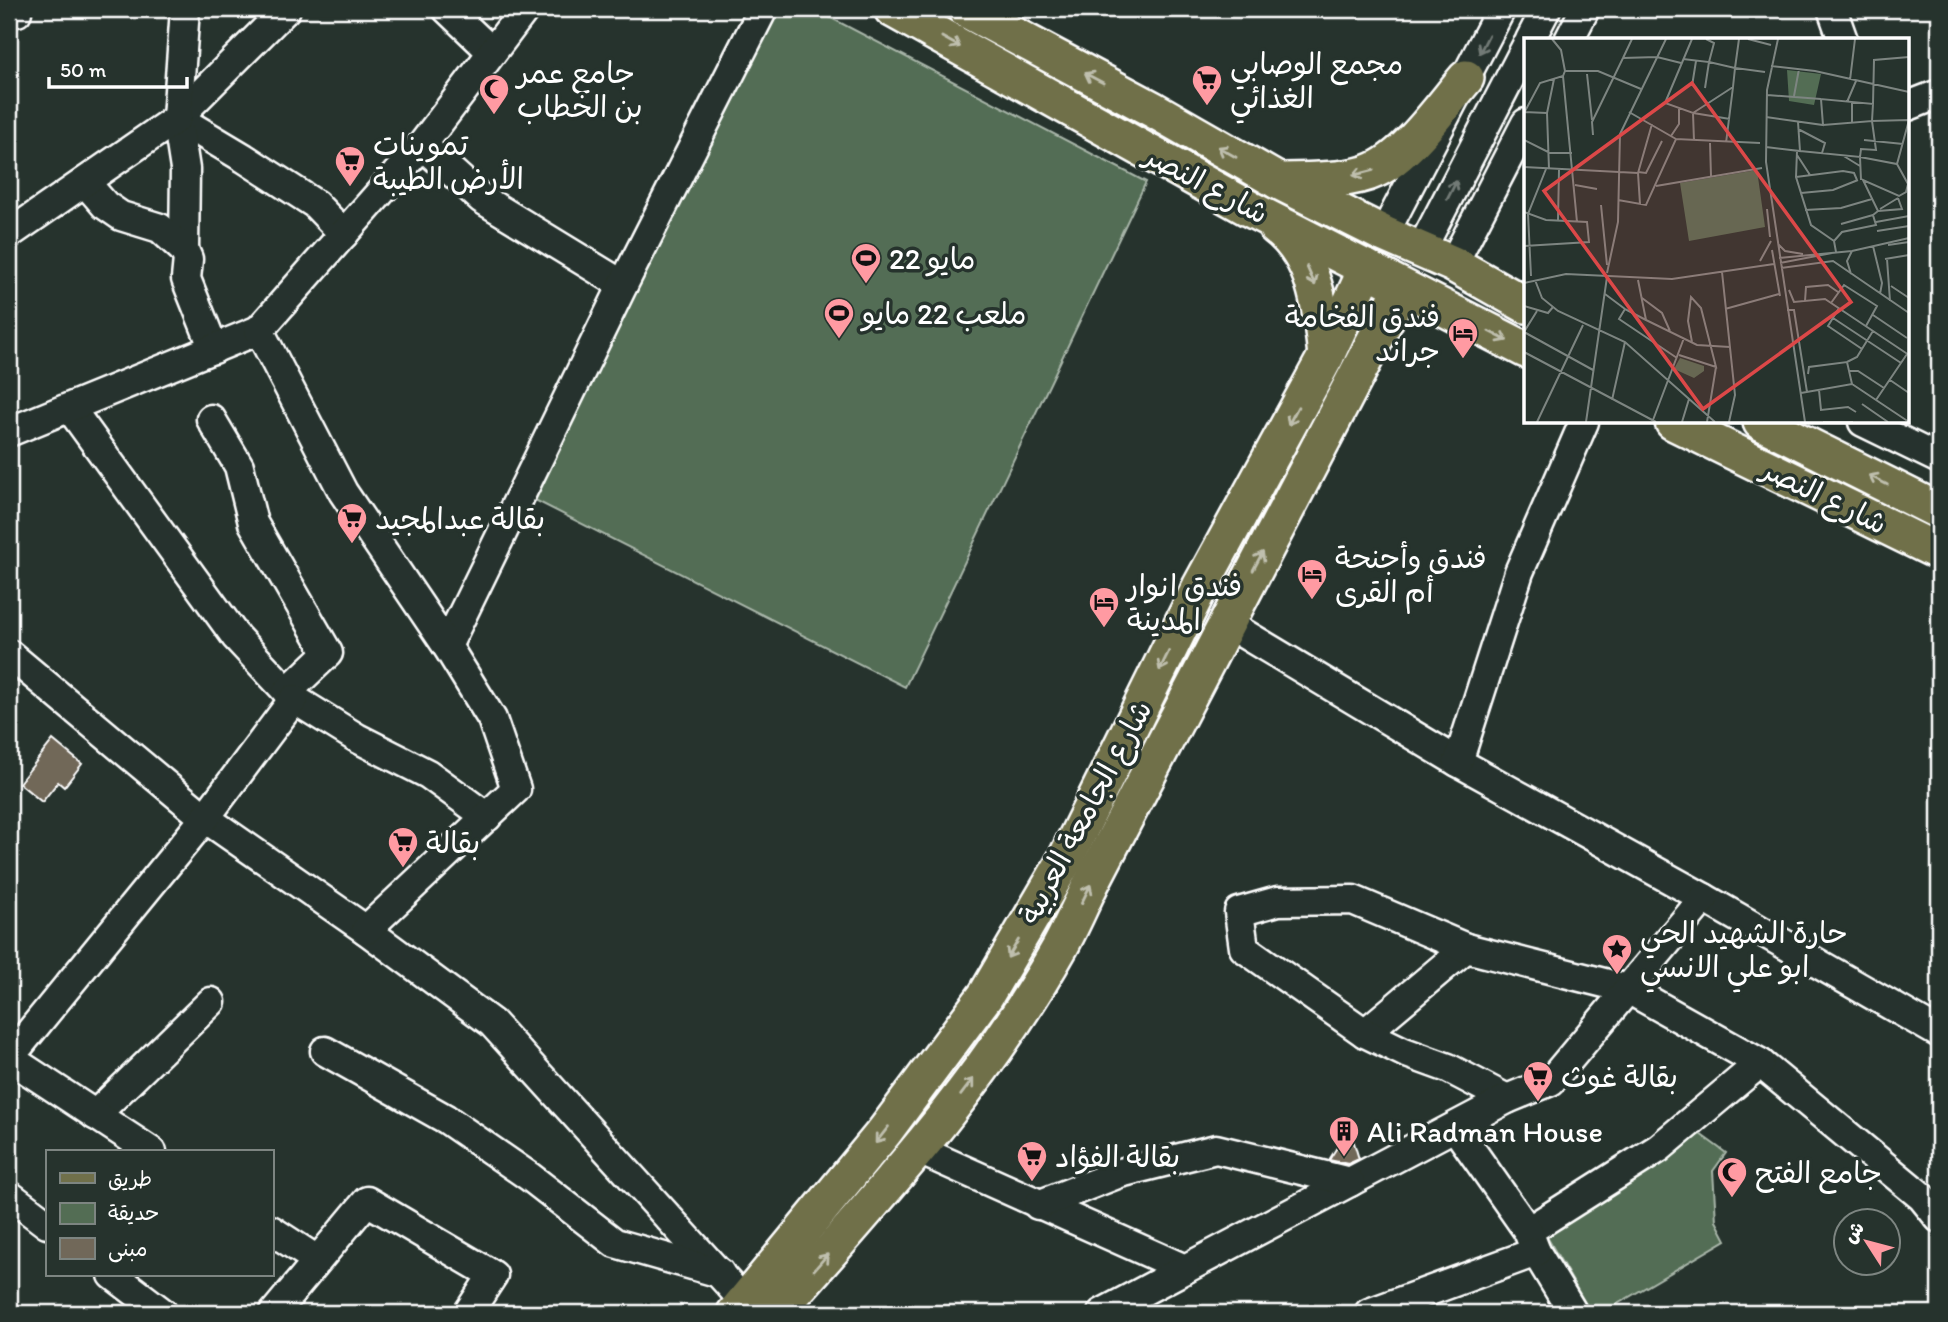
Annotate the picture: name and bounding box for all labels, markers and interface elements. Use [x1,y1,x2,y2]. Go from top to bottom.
one-way arrow [1476,33,1490,54]
one-way arrow [941,35,961,49]
inset map [1524,38,1910,424]
place label: مجمع الوصابي الغذائي [1230,45,1403,124]
scale bar [49,46,187,90]
place label: جامع عمر بن الخطاب [514,54,643,125]
text: 50 m [60,57,107,82]
supermarket icon: مجمع الوصابي الغذائي [1190,63,1224,107]
one-way arrow [1085,71,1105,85]
mosque icon: جامع عمر بن الخطاب [477,72,511,116]
place label: تموينات الأرض الطيبة [373,126,524,197]
street label: شارع النصر [1135,135,1275,234]
supermarket icon: تموينات الأرض الطيبة [333,144,367,188]
one-way arrow [1217,145,1238,158]
one-way arrow [1353,167,1375,180]
one-way arrow [1446,180,1460,200]
place label: 22 مايو [889,240,976,277]
sports icon: 22 مايو [849,241,883,285]
one-way arrow [1305,265,1318,287]
place label: ملعب 22 مايو [860,295,1027,332]
sports icon: ملعب 22 مايو [822,296,856,340]
place label: فندق الفخامة جراند [1285,298,1440,369]
hotel icon: فندق الفخامة جراند [1446,316,1480,360]
one-way arrow [1487,330,1508,344]
one-way arrow [1286,406,1300,426]
street label: شارع النصر [1753,449,1893,545]
one-way arrow [1869,473,1889,487]
place label: بقالة عبدالمجيد [375,500,545,537]
supermarket icon: بقالة عبدالمجيد [335,501,369,545]
place label: فندق وأجنحة أم القرى [1335,539,1487,614]
one-way arrow [1252,551,1265,572]
hotel icon: فندق وأجنحة أم القرى [1295,557,1329,601]
place label: فندق انوار المدينة [1124,567,1242,638]
hotel icon: فندق انوار المدينة [1087,585,1121,629]
one-way arrow [1156,650,1170,671]
street label: شارع الجامعة العربية [1010,694,1162,932]
place label: بقالة [426,824,480,861]
supermarket icon: بقالة [386,825,420,869]
one-way arrow [1079,884,1093,905]
place label: حارة الشهيد الحي ابو علي الانسي [1640,914,1848,993]
place icon: حارة الشهيد الحي ابو علي الانسي [1600,932,1634,976]
one-way arrow [1005,938,1019,958]
place label: بقالة غوث [1561,1058,1678,1095]
supermarket icon: بقالة غوث [1521,1059,1555,1103]
one-way arrow [960,1078,974,1097]
place label: Ali Radman House [1367,1113,1603,1150]
building icon: Ali Radman House [1327,1114,1361,1158]
one-way arrow [875,1125,890,1144]
place label: بقالة الفؤاد [1055,1138,1180,1175]
supermarket icon: بقالة الفؤاد [1015,1139,1049,1183]
legend [46,1150,273,1276]
place label: جامع الفتح [1755,1154,1882,1195]
mosque icon: جامع الفتح [1715,1155,1749,1199]
text: طريق [108,1166,152,1191]
text: حديقة [108,1200,159,1225]
north arrow [1832,1206,1902,1276]
text: ش [1838,1217,1869,1248]
text: مبنى [108,1236,147,1263]
one-way arrow [813,1253,829,1271]

